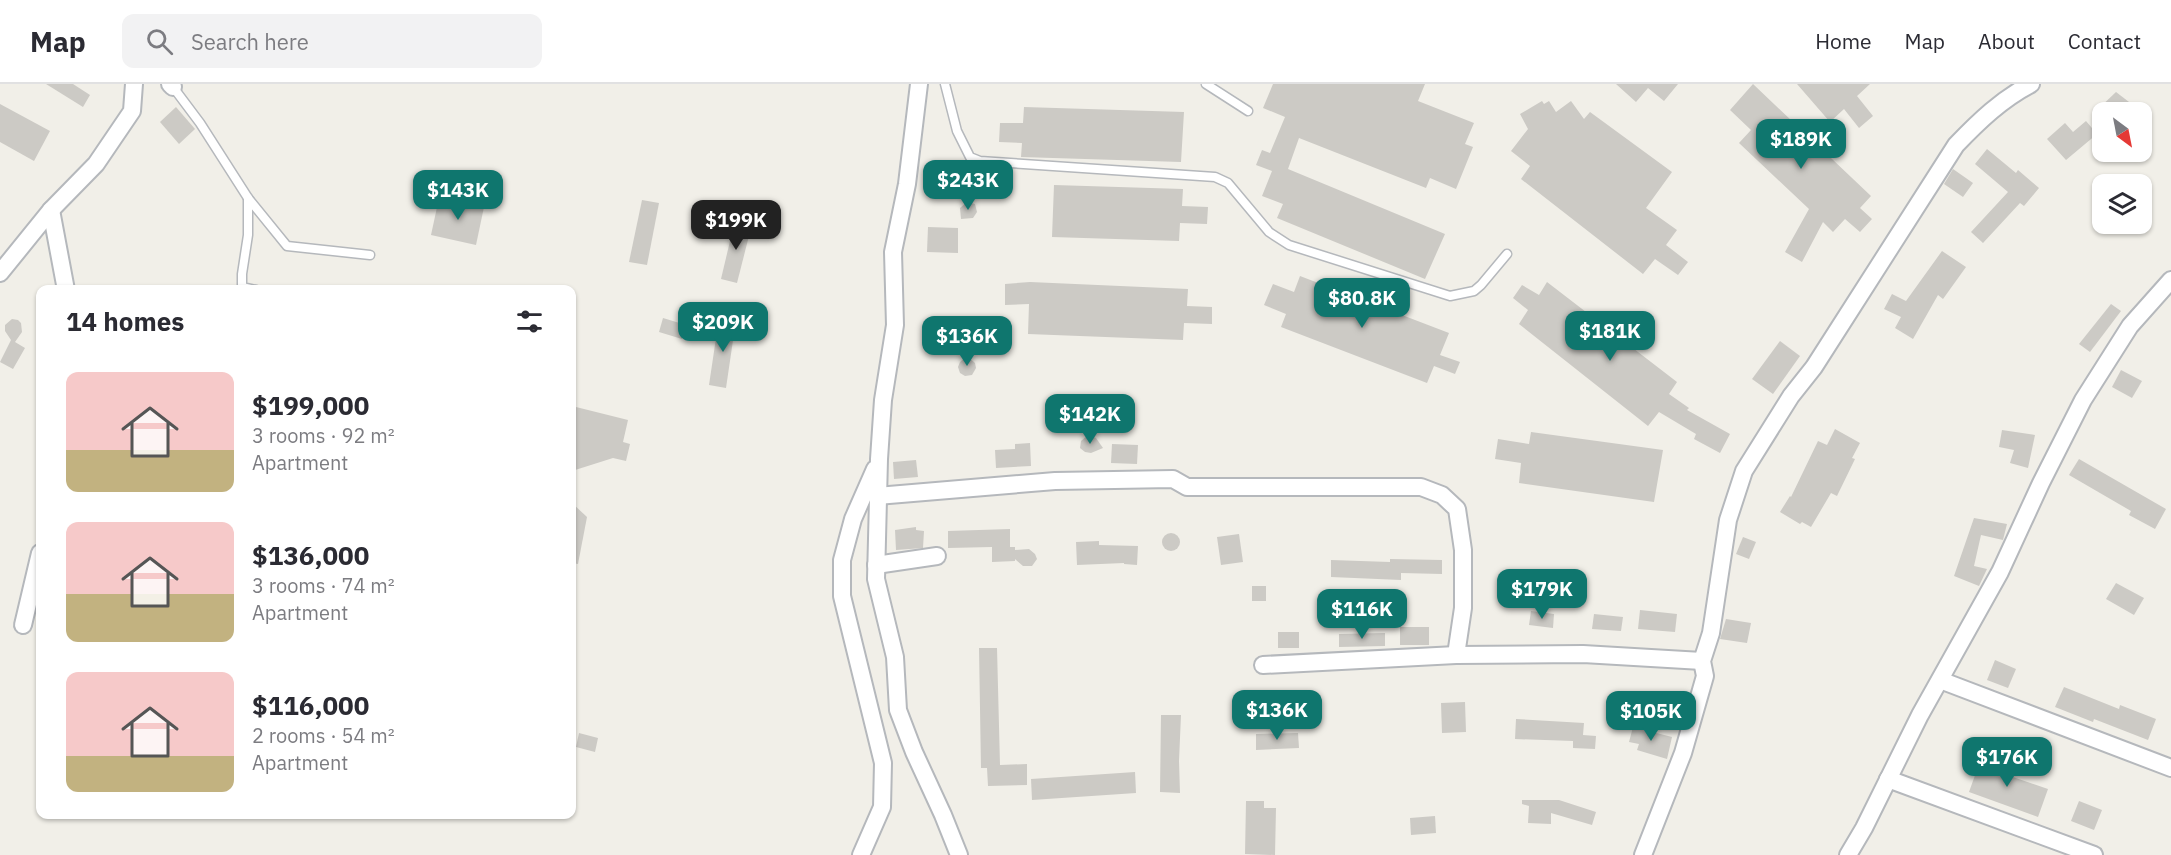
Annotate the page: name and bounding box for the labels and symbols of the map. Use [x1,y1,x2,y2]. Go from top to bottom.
north arrow [2092,102,2152,162]
pin: $189K [1759,119,1843,170]
pin: $243K [926,160,1010,211]
pin: $143K [416,170,500,221]
pin: $199K [694,200,778,251]
pin: $80.8K [1313,278,1411,329]
pin: $209K [681,302,765,353]
pin: $181K [1568,311,1652,362]
pin: $136K [925,316,1009,367]
pin: $142K [1048,394,1132,445]
pin: $179K [1500,569,1584,620]
pin: $116K [1320,589,1404,640]
pin: $136K [1235,690,1319,741]
pin: $105K [1609,691,1693,742]
pin: $176K [1965,737,2049,788]

